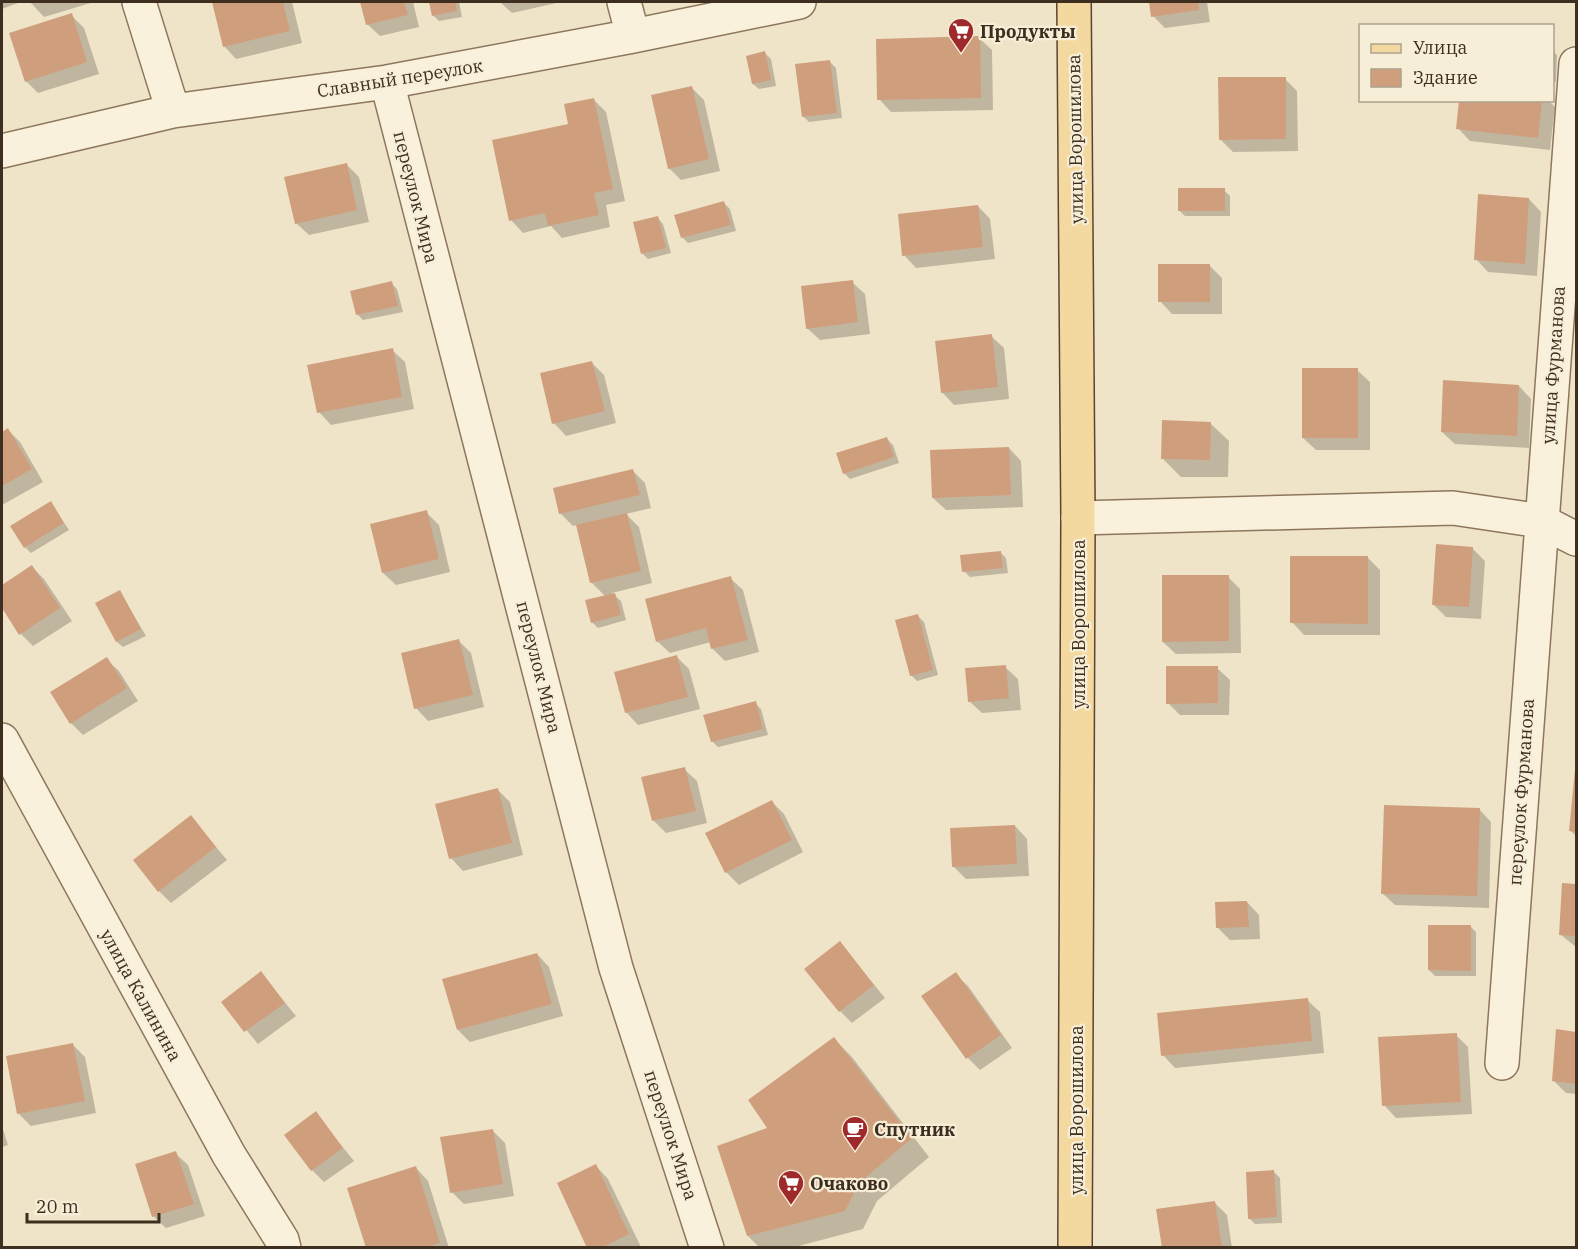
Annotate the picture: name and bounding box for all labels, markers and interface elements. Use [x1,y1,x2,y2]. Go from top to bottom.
supermarket icon: Продукты [946,16,976,54]
place label: Продукты [980,20,1076,43]
legend [1359,24,1554,102]
text: Улица [1413,36,1468,59]
street label: Славный переулок [316,53,485,102]
street label: улица Ворошилова [1062,54,1088,224]
text: Здание [1413,66,1478,89]
street label: переулок Мира [388,129,444,266]
street label: улица Фурманова [1536,285,1570,445]
street label: улица Ворошилова [1067,539,1090,709]
street label: переулок Мира [511,599,567,736]
street label: переулок Фурманова [1503,697,1539,886]
street label: улица Калинина [95,925,187,1065]
street label: улица Ворошилова [1065,1025,1088,1195]
street label: переулок Мира [639,1067,703,1203]
cafe icon: Спутник [840,1114,870,1152]
place label: Спутник [874,1118,955,1141]
supermarket icon: Очаково [776,1168,806,1206]
place label: Очаково [810,1172,888,1195]
scale bar [27,1186,159,1224]
text: 20 m [36,1195,79,1218]

